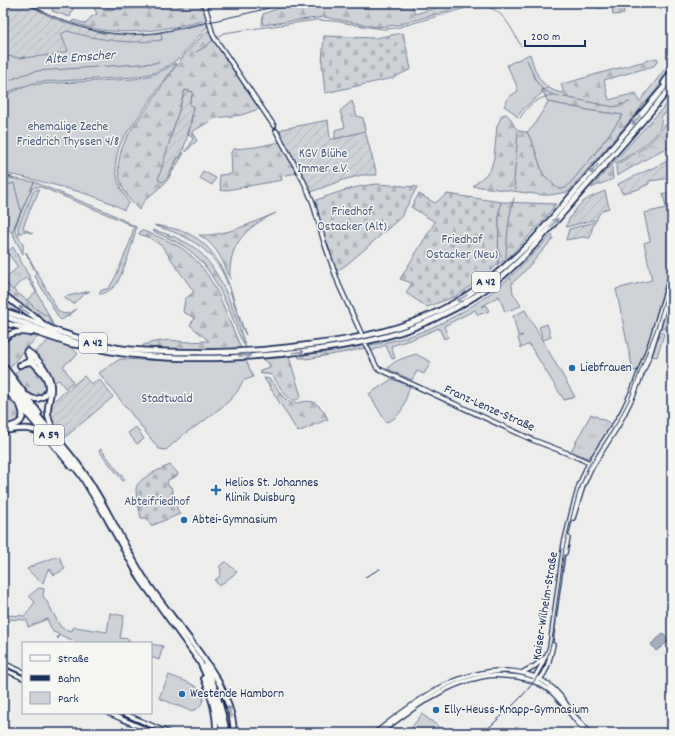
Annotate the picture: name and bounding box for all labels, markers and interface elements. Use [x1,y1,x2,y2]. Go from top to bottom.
scale bar [525,22,585,48]
text: 200 m [531,29,560,46]
water label: Alte Emscher [44,45,118,70]
one-way arrow [631,115,640,125]
park label: ehemalige Zeche Friedrich Thyssen 4/8 [17,118,119,152]
park label: KGV Blühe Immer e.V. [297,145,349,179]
one-way arrow [589,164,598,174]
park label: Friedhof Ostacker (Alt) [317,203,387,237]
one-way arrow [550,218,559,228]
park label: Friedhof Ostacker (Neu) [426,231,498,265]
road number: A 42 [472,272,500,292]
one-way arrow [456,295,468,303]
one-way arrow [19,306,30,314]
road number: A 42 [79,333,107,353]
one-way arrow [291,348,304,356]
one-way arrow [238,353,251,360]
place label: Liebfrauen [580,359,632,378]
marker: Liebfrauen [567,363,577,373]
street label: Franz-Lenze-Straße [441,380,538,438]
park label: Stadtwald [141,390,193,409]
road number: A 59 [34,425,64,445]
place label: Helios St. Johannes Klinik Duisburg [225,474,319,508]
marker: Helios St. Johannes Klinik Duisburg [210,484,222,496]
park label: Abteifriedhof [124,493,190,512]
place label: Abtei-Gymnasium [192,511,277,530]
marker: Abtei-Gymnasium [179,515,189,525]
street label: Kaiser-Wilhelm-Straße [528,550,564,662]
legend [22,642,152,714]
text: Straße [58,651,89,668]
text: Bahn [58,671,81,688]
place label: Westende Hamborn [190,685,284,704]
marker: Westende Hamborn [177,689,187,699]
text: Park [58,691,79,708]
place label: Elly-Heuss-Knapp-Gymnasium [444,701,589,720]
marker: Elly-Heuss-Knapp-Gymnasium [431,705,441,715]
one-way arrow [226,706,233,719]

